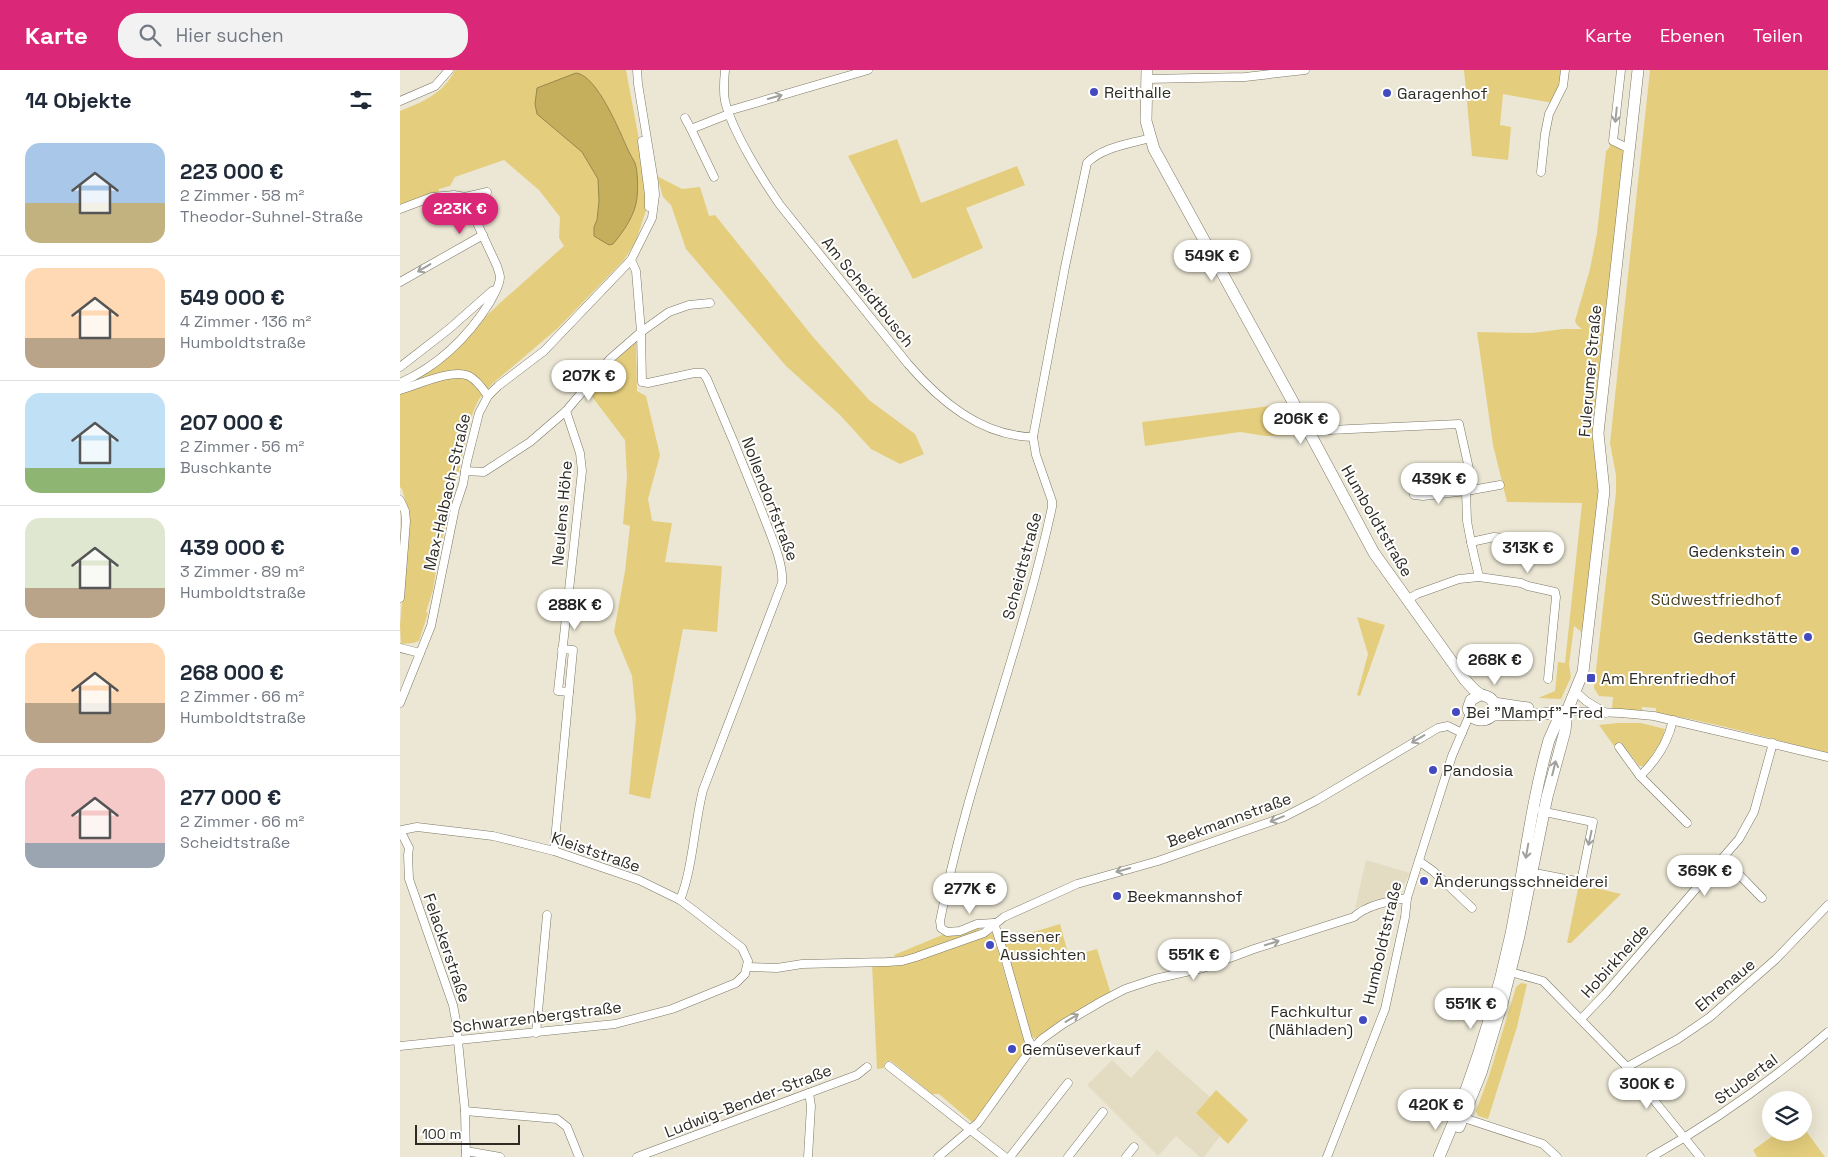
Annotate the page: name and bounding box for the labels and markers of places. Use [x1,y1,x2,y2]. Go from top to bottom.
place label: Reithalle [1104,82,1171,103]
place label: Garagenhof [1397,83,1488,104]
marker: Reithalle [1088,86,1100,98]
marker: Garagenhof [1381,87,1393,99]
pin: 223K € [419,192,501,235]
pin: 549K € [1171,240,1253,282]
pin: 207K € [548,360,630,402]
pin: 206K € [1260,402,1342,445]
pin: 439K € [1398,462,1480,505]
pin: 313K € [1487,532,1569,574]
place label: Gedenkstein [1688,541,1785,562]
marker: Gedenkstein [1789,545,1801,557]
pin: 288K € [534,588,616,631]
place label: Gedenkstätte [1693,627,1798,648]
marker: Gedenkstätte [1802,631,1814,643]
pin: 268K € [1454,644,1536,686]
place label: Am Ehrenfriedhof [1601,668,1736,689]
marker: Am Ehrenfriedhof [1585,672,1597,684]
place label: Bei "Mampf"-Fred [1466,702,1603,723]
marker: Bei "Mampf"-Fred [1450,706,1462,718]
place label: Pandosia [1443,760,1513,781]
marker: Pandosia [1427,764,1439,776]
pin: 369K € [1664,854,1746,897]
place label: Änderungsschneiderei [1434,871,1608,892]
pin: 277K € [929,872,1011,915]
marker: Änderungsschneiderei [1418,875,1430,887]
place label: Beekmannshof [1127,886,1243,907]
marker: Beekmannshof [1111,890,1123,902]
place label: Essener Aussichten [1000,926,1086,965]
pin: 551K € [1153,938,1235,981]
marker: Essener Aussichten [984,939,996,951]
pin: 551K € [1430,988,1512,1030]
place label: Fachkultur (Nähladen) [1269,1001,1353,1040]
marker: Fachkultur (Nähladen) [1357,1014,1369,1026]
place label: Gemüseverkauf [1022,1039,1141,1060]
marker: Gemüseverkauf [1006,1043,1018,1055]
pin: 300K € [1606,1068,1688,1110]
pin: 420K € [1395,1088,1477,1131]

